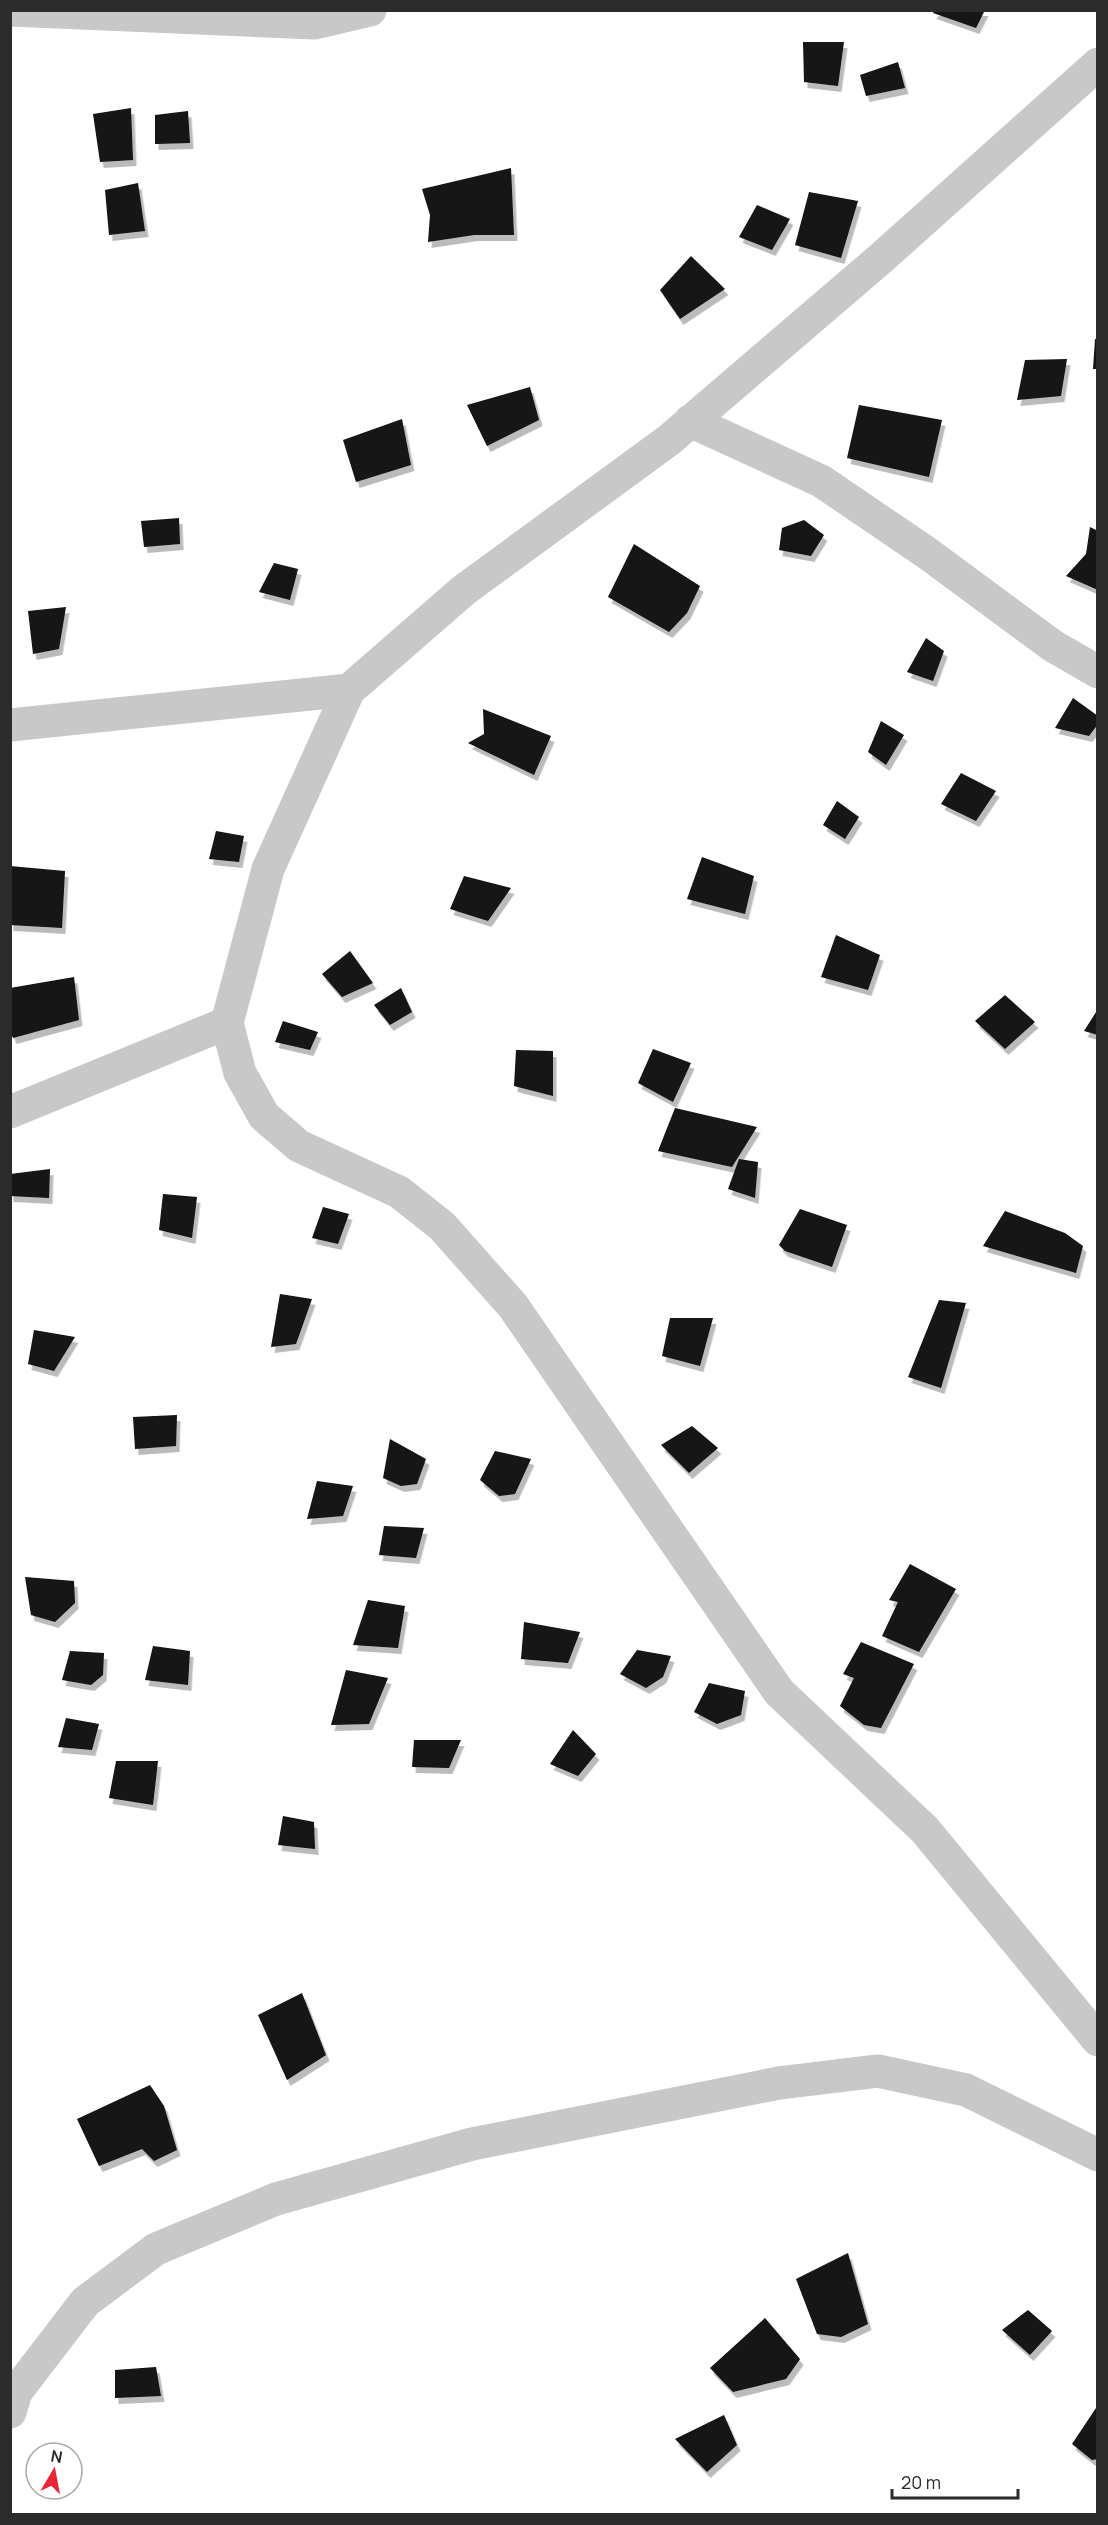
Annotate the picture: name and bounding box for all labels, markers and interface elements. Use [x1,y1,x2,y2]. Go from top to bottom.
north arrow [24,2441,84,2501]
text: N [49,2444,64,2468]
scale bar [892,2462,1018,2500]
text: 20 m [901,2470,941,2494]

